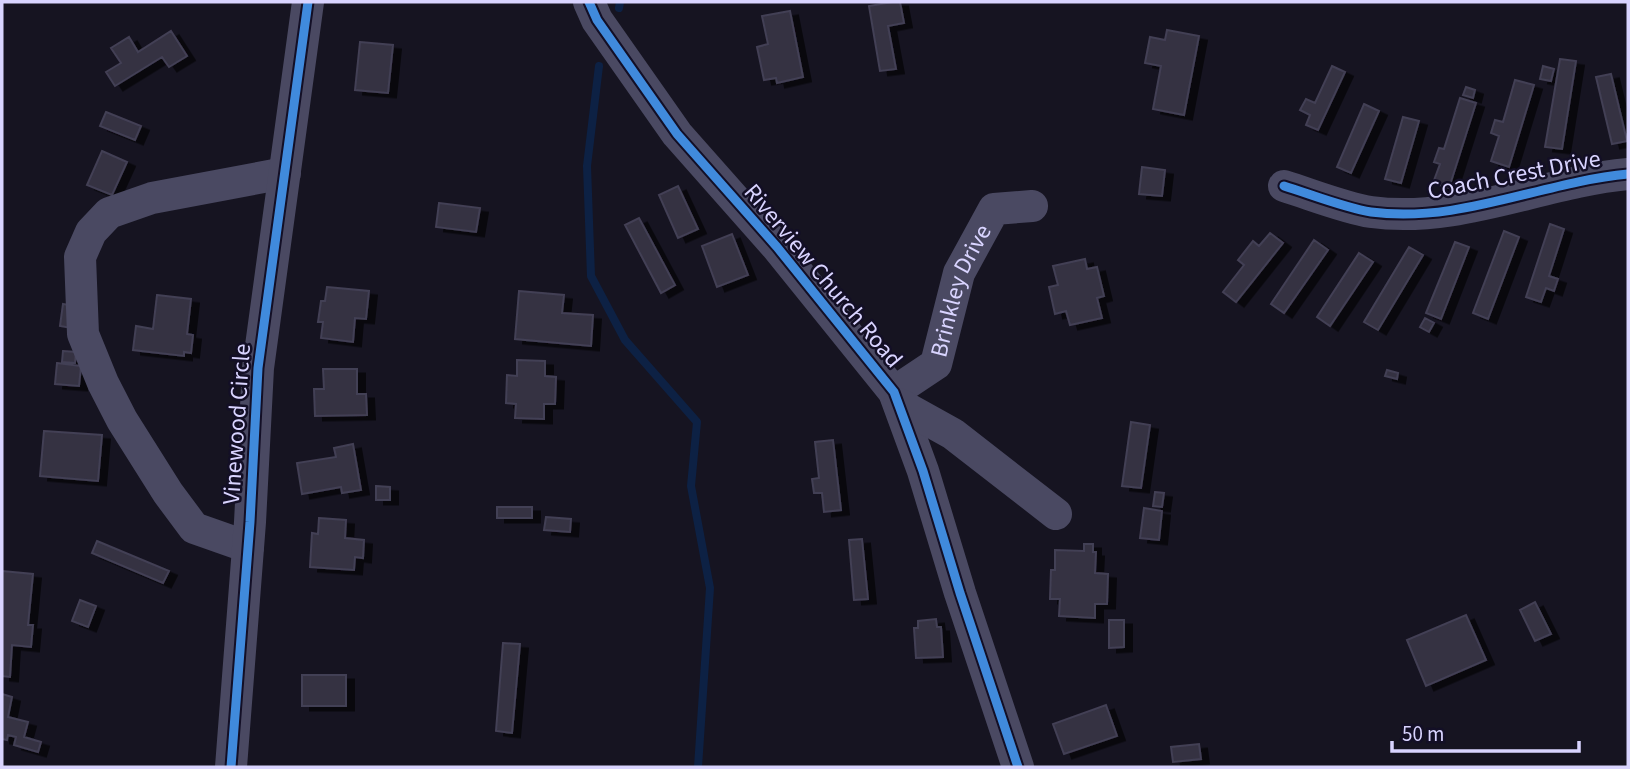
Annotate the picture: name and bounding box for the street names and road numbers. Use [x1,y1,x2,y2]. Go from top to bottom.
street label: Coach Crest Drive [1425,141,1603,209]
street label: Riverview Church Road [735,176,911,376]
street label: Brinkley Drive [921,218,1000,361]
street label: Vinewood Circle [214,342,260,506]

